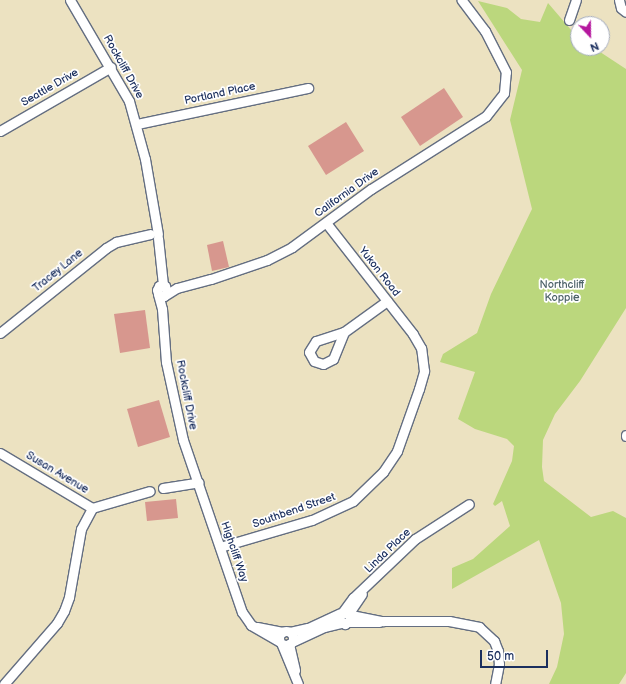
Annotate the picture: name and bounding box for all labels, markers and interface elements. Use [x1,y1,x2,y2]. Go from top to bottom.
north arrow [570,16,610,56]
street label: Rockcliff Drive [100,33,146,101]
text: N [588,39,601,54]
street label: Seattle Drive [19,66,81,110]
street label: Portland Place [183,80,257,108]
street label: California Drive [312,165,382,221]
street label: Yukon Road [356,245,402,299]
street label: Tracey Lane [30,247,86,295]
park label: Northcliff Koppie [540,279,584,305]
street label: Rockcliff Drive [173,359,199,431]
street label: Susan Avenue [23,449,91,497]
street label: Southbend Street [251,491,337,531]
street label: Highcliff Way [217,520,251,584]
street label: Linda Place [362,526,414,576]
scale bar [482,642,550,668]
text: 50 m [487,649,514,664]

